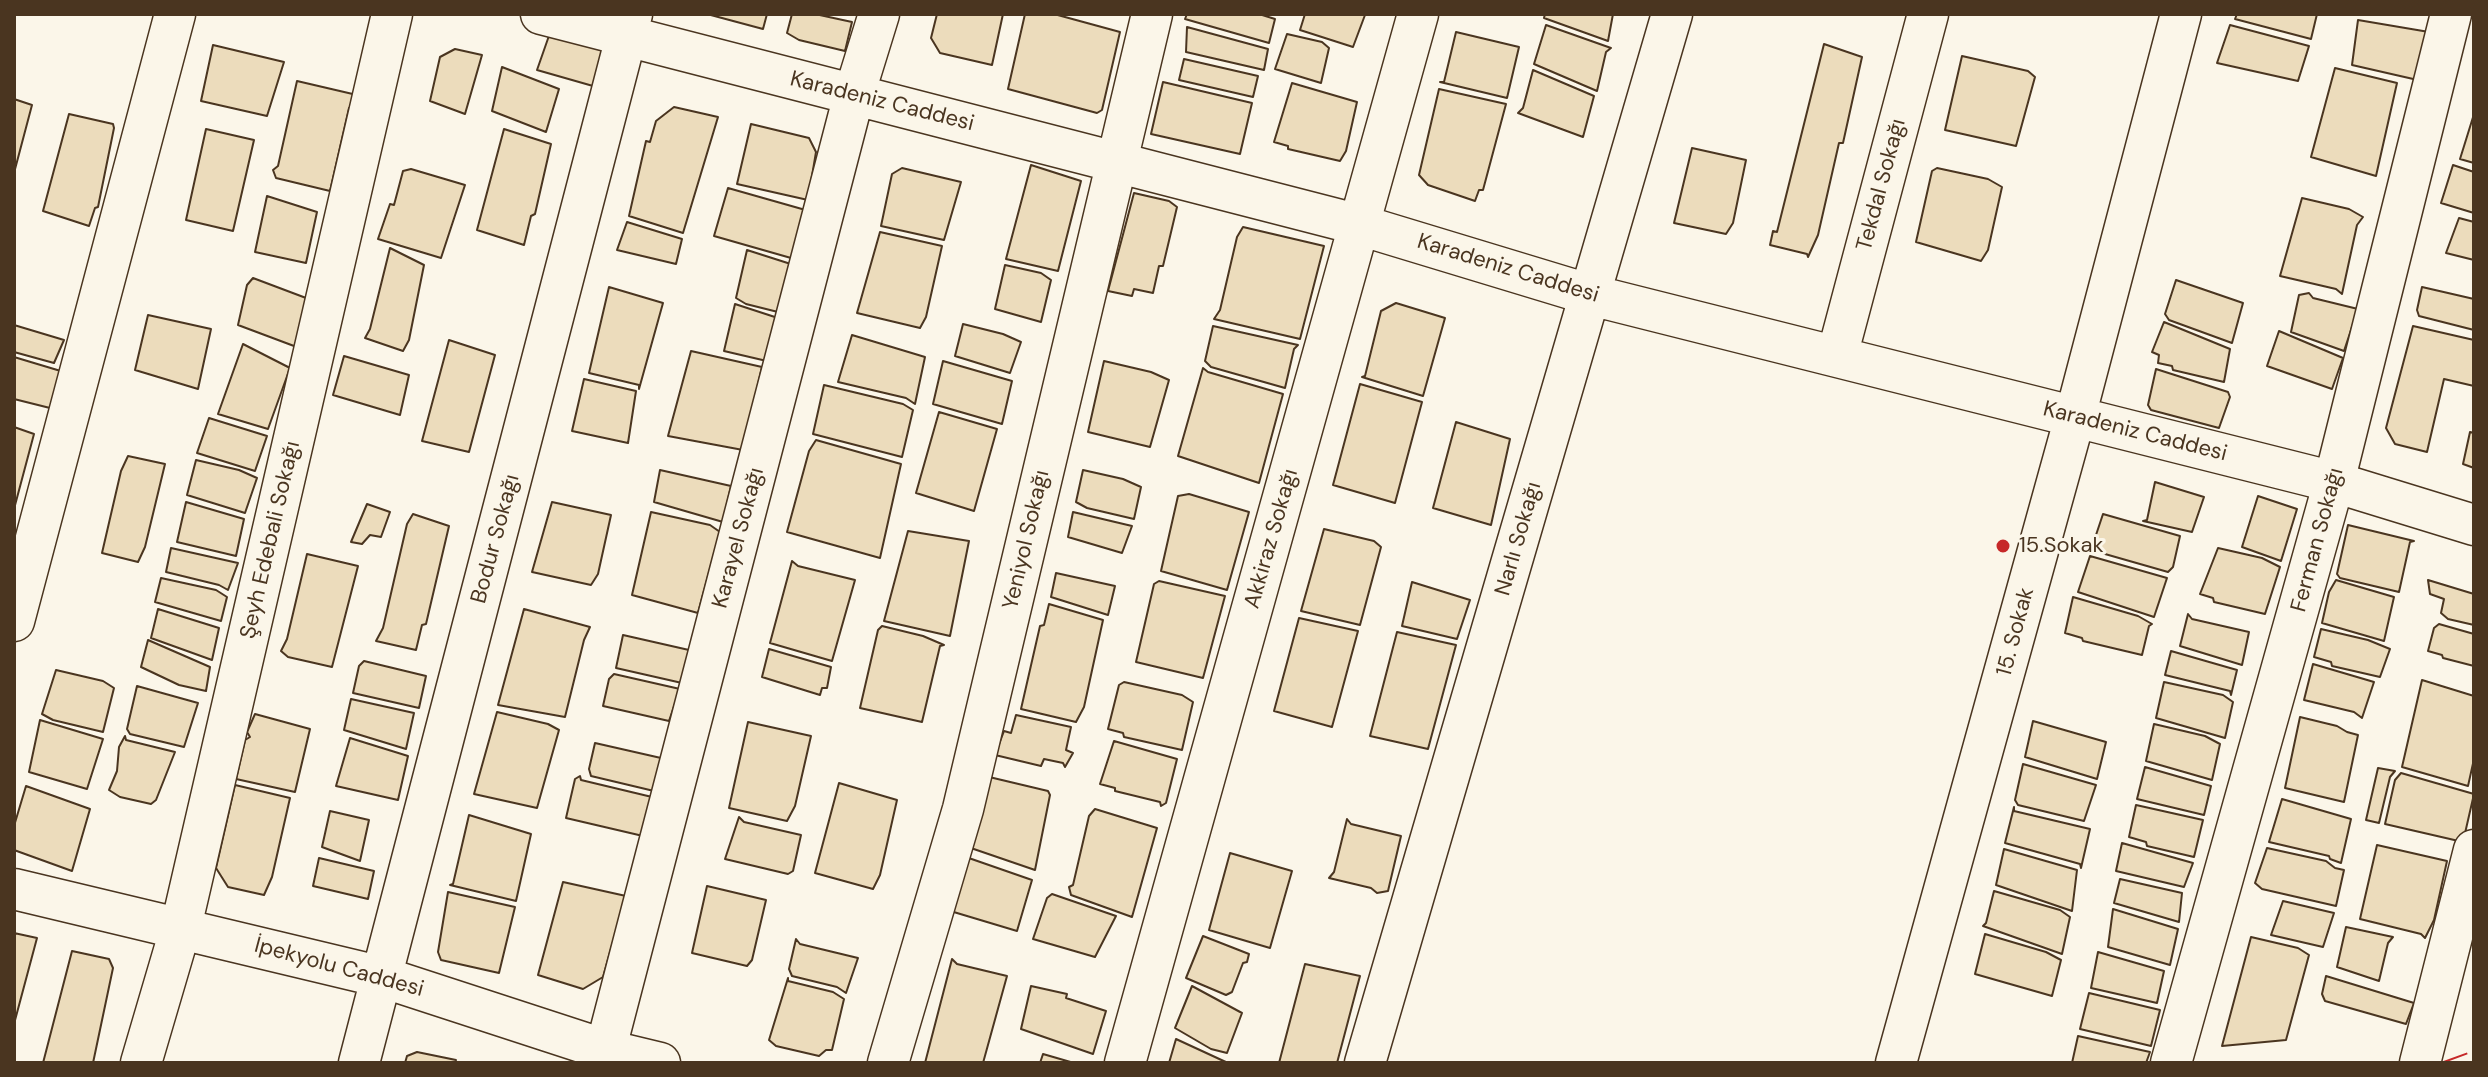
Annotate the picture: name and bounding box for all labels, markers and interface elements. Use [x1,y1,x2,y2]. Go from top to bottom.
street label: Karadeniz Caddesi [787,66,977,138]
street label: Tekdal Sokağı [1852,116,1912,254]
street label: Karadeniz Caddesi [1414,229,1602,309]
street label: Karadeniz Caddesi [2040,396,2230,468]
street label: Şeyh Edebali Sokağı [235,439,307,641]
street label: Karayel Sokağı [708,465,770,611]
street label: Ferman Sokağı [2286,465,2350,615]
street label: Akkiraz Sokağı [1239,466,1305,612]
street label: Yeniyol Sokağı [998,468,1056,612]
street label: Bodur Sokağı [466,472,526,606]
street label: Narlı Sokağı [1490,479,1548,599]
place label: 15.Sokak [2019,533,2104,559]
marker: 15.Sokak [1994,537,2012,555]
street label: 15. Sokak [1992,585,2040,679]
street label: İpekyolu Caddesi [251,933,427,1003]

